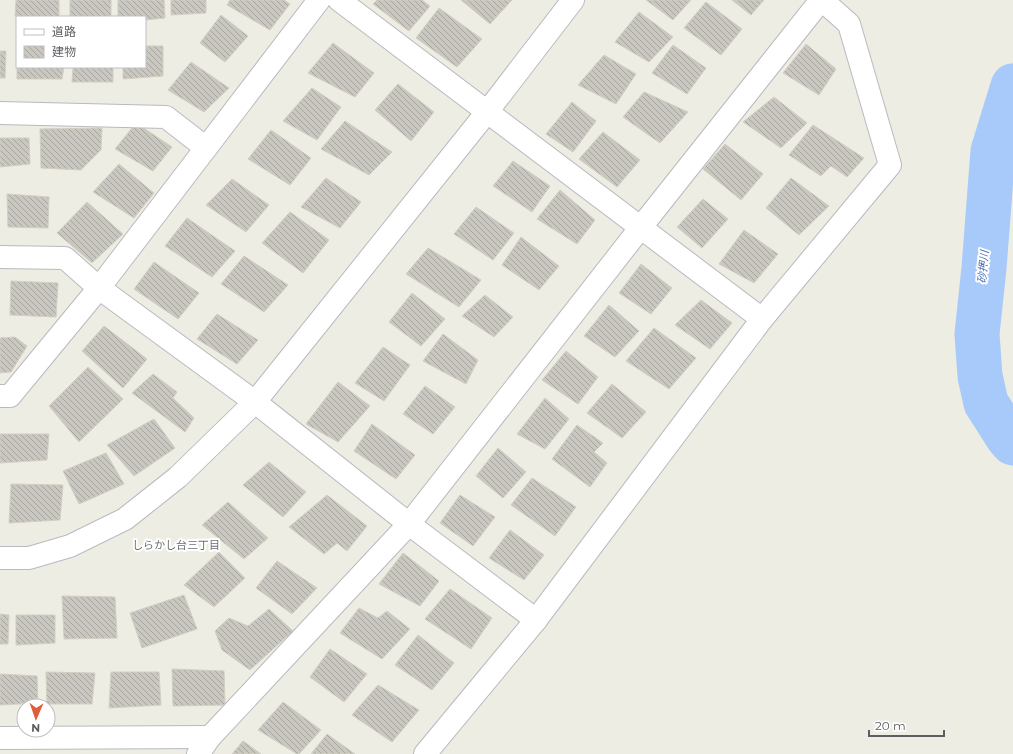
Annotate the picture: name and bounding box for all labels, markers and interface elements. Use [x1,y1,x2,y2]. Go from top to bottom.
legend [16,16,146,68]
text: 道路 [52,24,76,39]
text: 建物 [52,44,76,59]
water label: 砂押川 [975,249,991,284]
district label: しらかし台三丁目 [132,538,220,552]
north arrow [16,698,56,738]
scale bar [869,712,944,738]
text: 20 m [875,718,906,733]
text: N [31,721,40,735]

